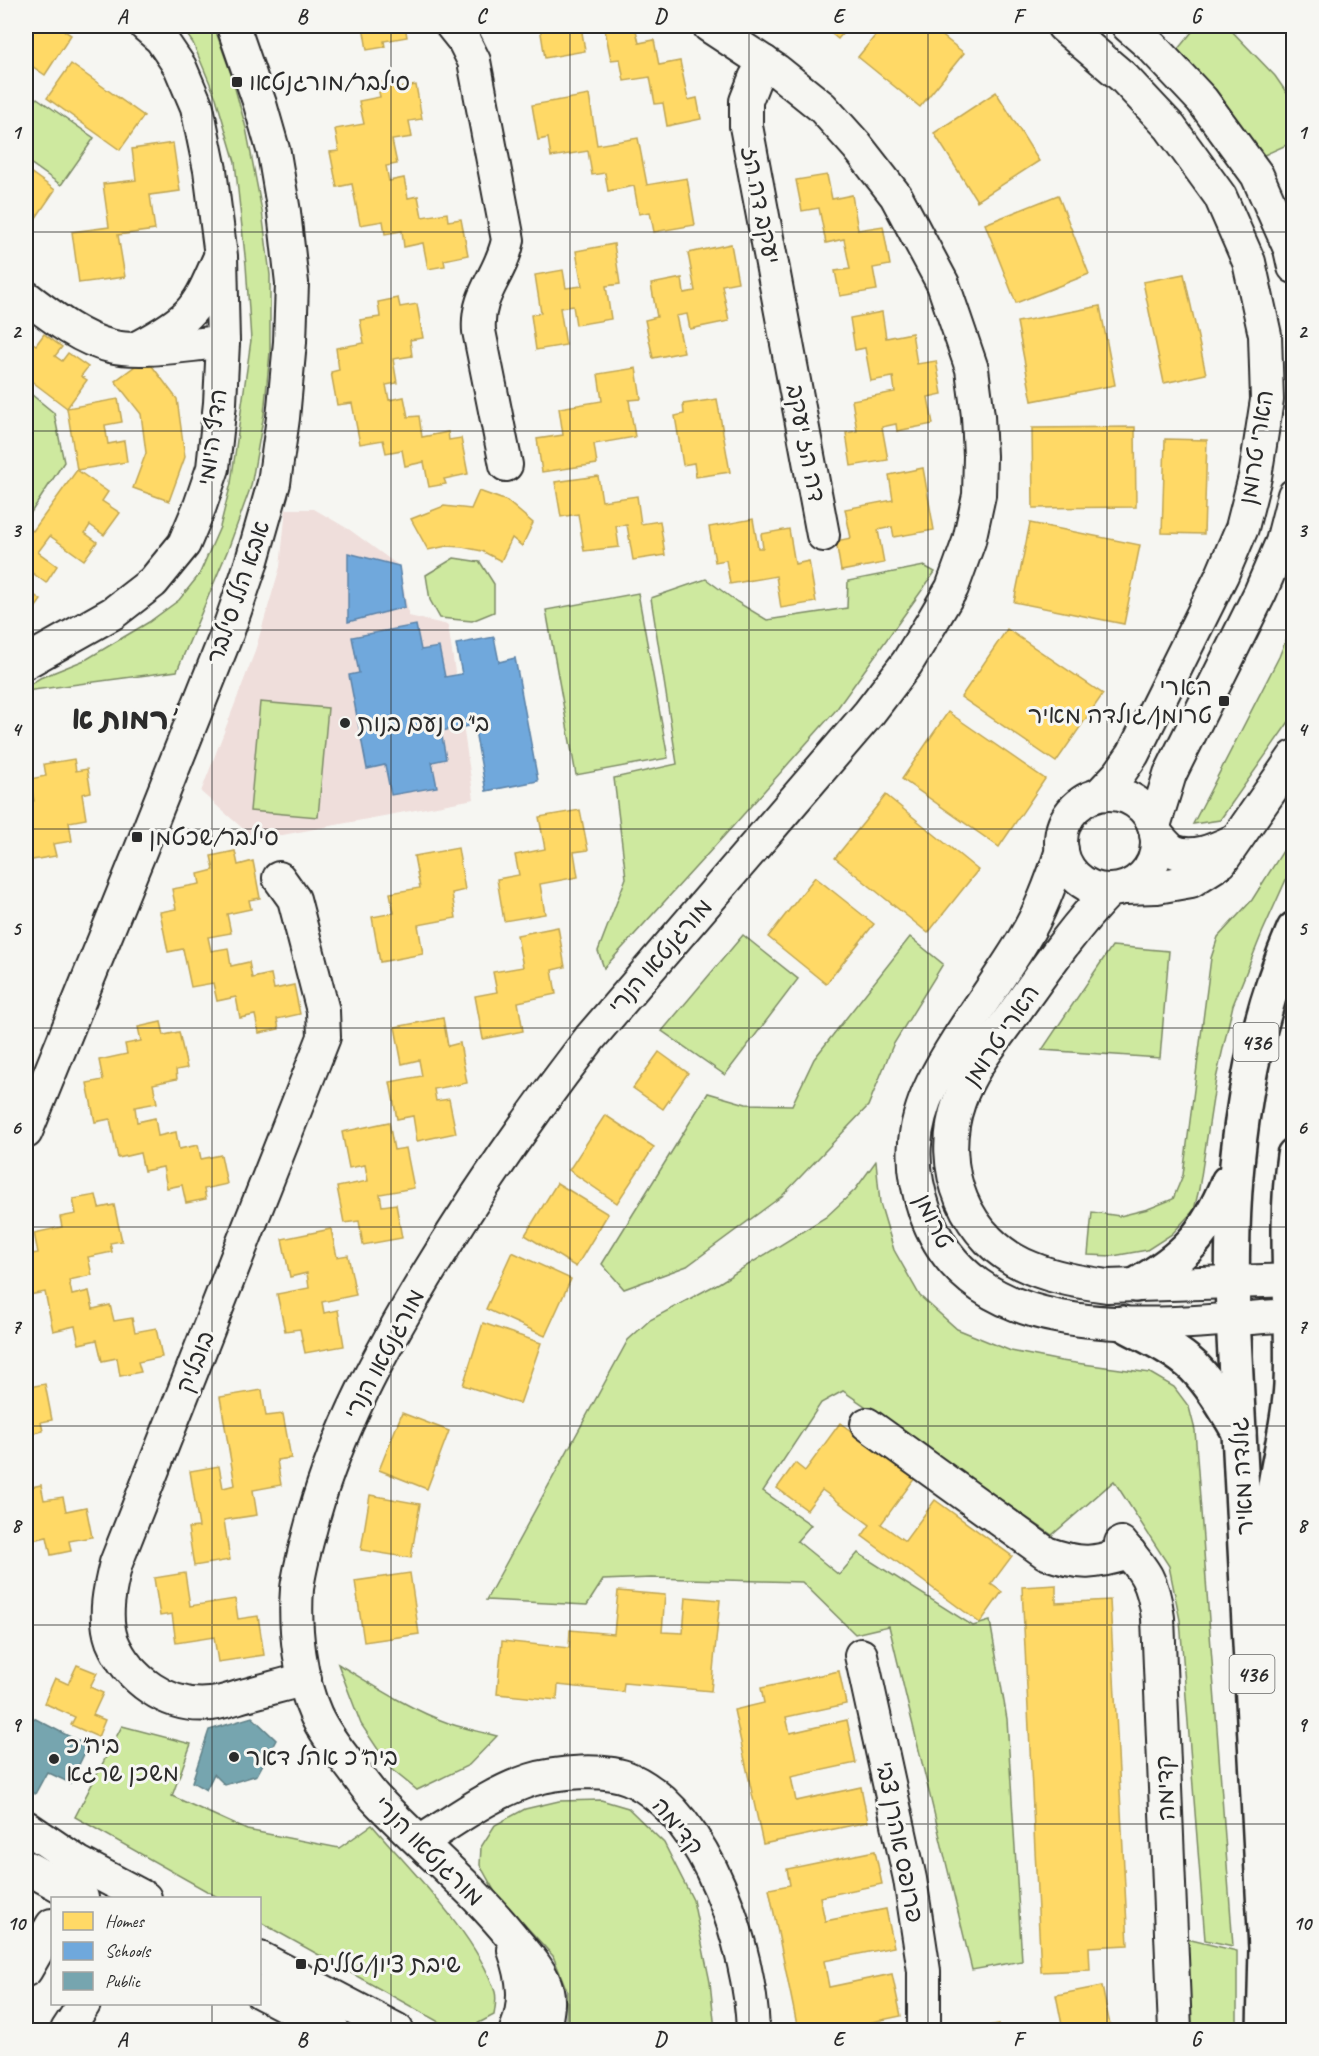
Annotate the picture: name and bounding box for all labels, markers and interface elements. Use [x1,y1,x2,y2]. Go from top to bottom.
text: A [117,4,129,29]
text: B [297,4,309,29]
text: C [476,4,488,29]
text: D [654,4,668,29]
text: E [833,4,847,29]
text: F [1013,4,1027,29]
text: G [1191,4,1204,29]
place label: סילבר/מורגנטאו [249,67,410,97]
marker: סילבר/מורגנטאו [230,75,244,89]
text: 1 [12,120,23,145]
text: 1 [1298,120,1309,145]
street label: יעקב דה הז [735,144,787,266]
text: 2 [12,319,23,344]
text: 2 [1298,319,1309,344]
street label: דה הז יעקב [780,382,832,504]
street label: הדף היומי [190,387,234,487]
street label: הארי טרומן [1232,388,1280,506]
street label: אבא הלל סילבר [200,517,276,667]
text: 3 [12,518,23,543]
text: 3 [1298,518,1309,543]
place label: הארי טרומן/גולדה מאיר [1028,672,1212,730]
marker: הארי טרומן/גולדה מאיר [1217,694,1231,708]
district label: רמות א' [72,700,179,738]
place label: בי"ס נעם בנות [357,708,489,738]
marker: בי"ס נעם בנות [338,716,352,730]
text: 4 [12,717,24,742]
text: 4 [1298,717,1310,742]
place label: סילבר/שכטמן [149,822,279,852]
marker: סילבר/שכטמן [130,830,144,844]
street label: מורגנטאו הנרי [602,892,718,1020]
text: 5 [12,916,23,941]
text: 5 [1298,916,1309,941]
street label: הארי טרומן [956,979,1046,1091]
road number: 436 [1234,1023,1278,1061]
text: 6 [11,1115,22,1140]
text: 6 [1297,1115,1308,1140]
street label: טרומן [908,1189,960,1253]
street label: מורגנטאו הנרי [337,1283,431,1425]
text: 7 [12,1314,23,1339]
text: 7 [1298,1314,1309,1339]
street label: בובליק [169,1326,221,1398]
street label: גולדה מאיר [1224,1416,1260,1536]
text: 8 [12,1513,24,1538]
text: 8 [1298,1513,1310,1538]
road number: 436 [1230,1655,1274,1693]
text: 9 [12,1712,23,1737]
text: 9 [1298,1712,1309,1737]
place label: ביה"כ משכן שרגא [66,1730,179,1788]
place label: ביה"כ אהל דאר [246,1742,398,1772]
marker: ביה"כ אהל דאר [227,1750,241,1764]
marker: ביה"כ משכן שרגא [47,1752,61,1766]
street label: קדימה [1149,1755,1181,1821]
street label: פרופס אהרן צבי [870,1759,930,1925]
street label: מורגנטאו הנרי [368,1790,490,1912]
street label: קדימה [646,1791,710,1861]
legend [51,1897,261,2005]
text: Homes [105,1910,145,1932]
text: 10 [7,1911,27,1936]
text: 10 [1293,1911,1313,1936]
text: Schools [105,1940,152,1962]
place label: שיבת ציון/טללים [313,1949,461,1979]
marker: שיבת ציון/טללים [294,1957,308,1971]
text: Public [105,1970,142,1992]
text: A [117,2027,129,2052]
text: B [297,2027,309,2052]
text: C [476,2027,488,2052]
text: D [654,2027,668,2052]
text: E [833,2027,847,2052]
text: F [1013,2027,1027,2052]
text: G [1191,2027,1204,2052]

